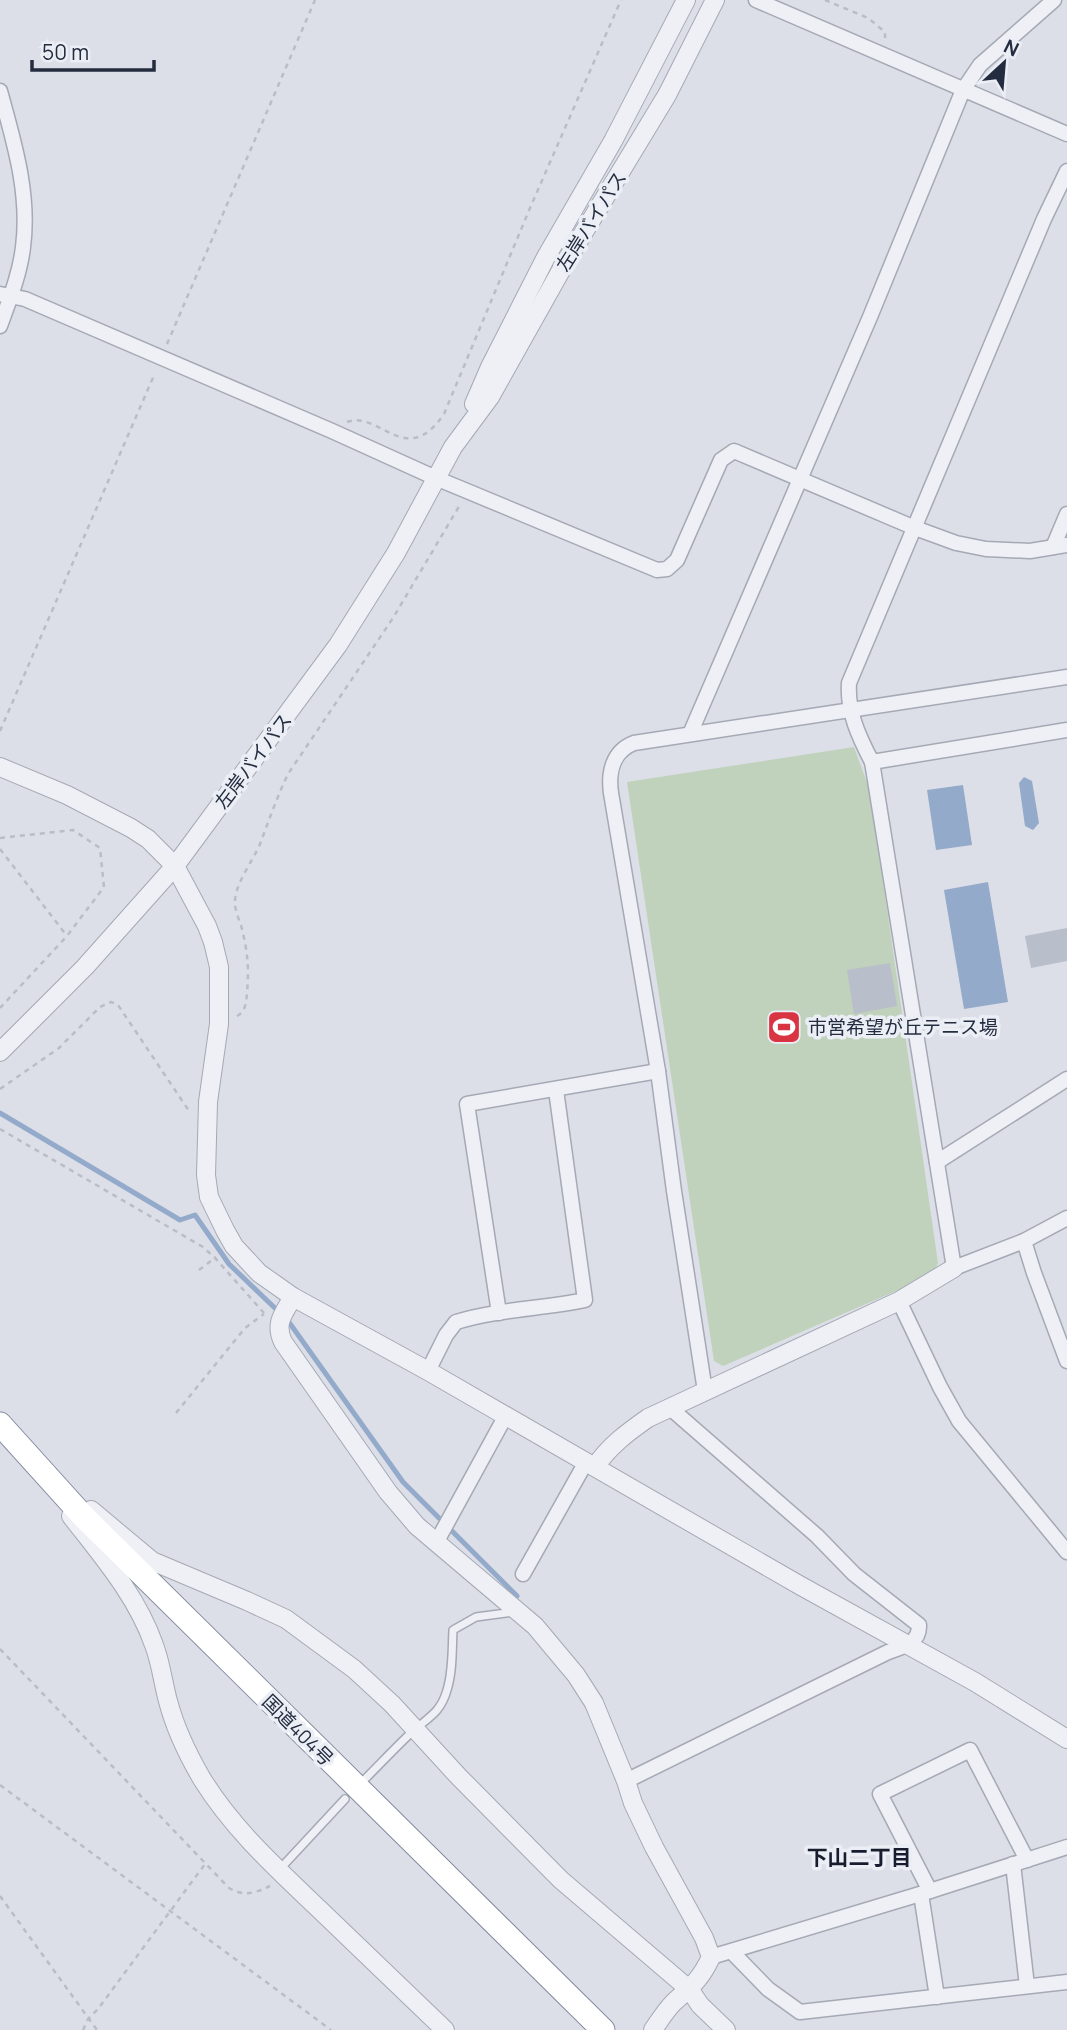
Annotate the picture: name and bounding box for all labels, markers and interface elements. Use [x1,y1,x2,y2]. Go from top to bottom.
scale bar [32,28,154,72]
north arrow [969,28,1039,98]
text: N [1000,33,1023,62]
text: 50 m [42,38,89,66]
street label: 左岸バイパス [550,166,632,276]
street label: 左岸バイパス [208,708,298,814]
sports icon: 市営希望が丘テニス場 [765,1008,803,1046]
place label: 市営希望が丘テニス場 [808,1014,998,1040]
street label: 国道404号 [257,1689,339,1771]
district label: 下山二丁目 [807,1843,912,1871]

